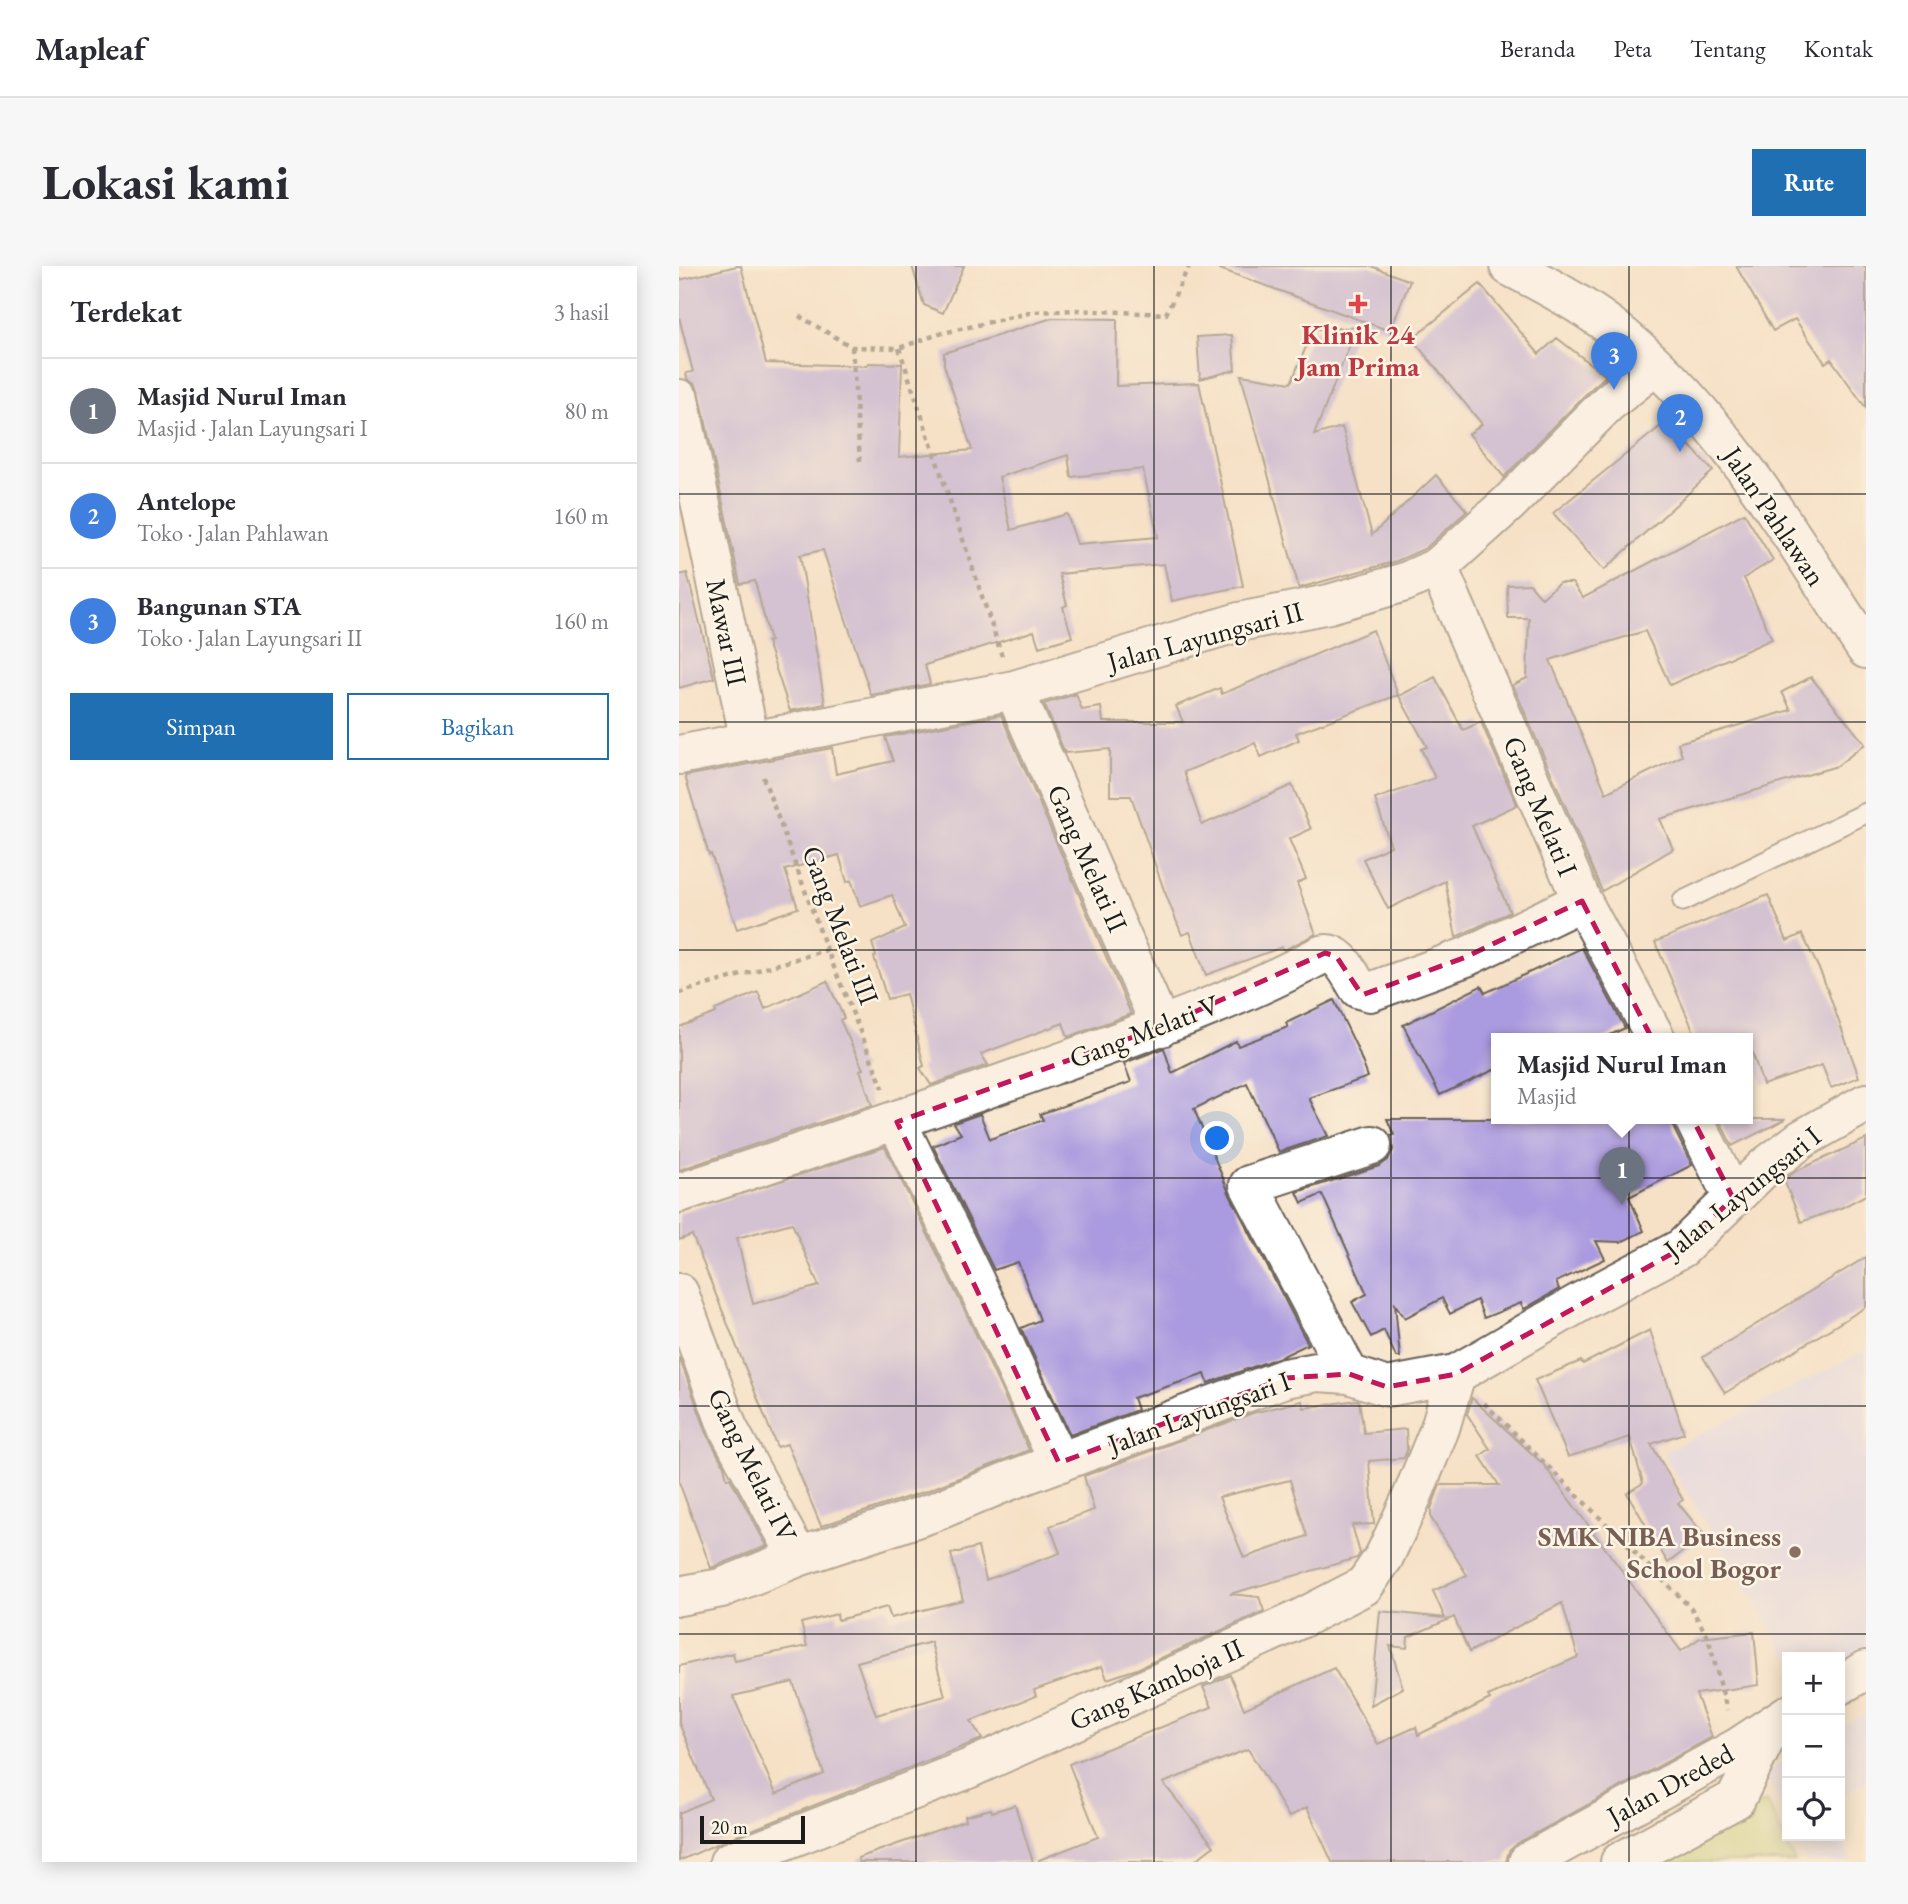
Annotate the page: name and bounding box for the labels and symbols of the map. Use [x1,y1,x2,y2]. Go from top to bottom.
marker: Klinik 24 Jam Prima [1348,294,1368,314]
place label: Klinik 24 Jam Prima [1293,316,1420,384]
pin: 3 [1591,332,1637,390]
pin: 2 [1657,394,1703,452]
street label: Jalan Pahlawan [1714,438,1835,593]
street label: Mawar III [698,575,756,689]
street label: Jalan Layungsari II [1101,592,1307,680]
street label: Gang Melati I [1495,731,1587,882]
street label: Gang Melati II [1039,779,1137,938]
street label: Gang Melati III [794,840,888,1010]
street label: Gang Melati V [1064,986,1224,1076]
street label: Jalan Layungsari I [1655,1117,1828,1268]
your location [1200,1121,1234,1155]
pin: 1 [1599,1147,1645,1205]
street label: Jalan Layungsari I [1101,1362,1296,1462]
street label: Gang Melati IV [700,1382,806,1548]
place label: SMK NIBA Business School Bogor [1538,1518,1781,1586]
marker: SMK NIBA Business School Bogor [1787,1544,1803,1560]
street label: Gang Kamboja II [1063,1629,1249,1738]
street label: Jalan Dreded [1599,1734,1740,1834]
scale bar [700,1813,805,1845]

